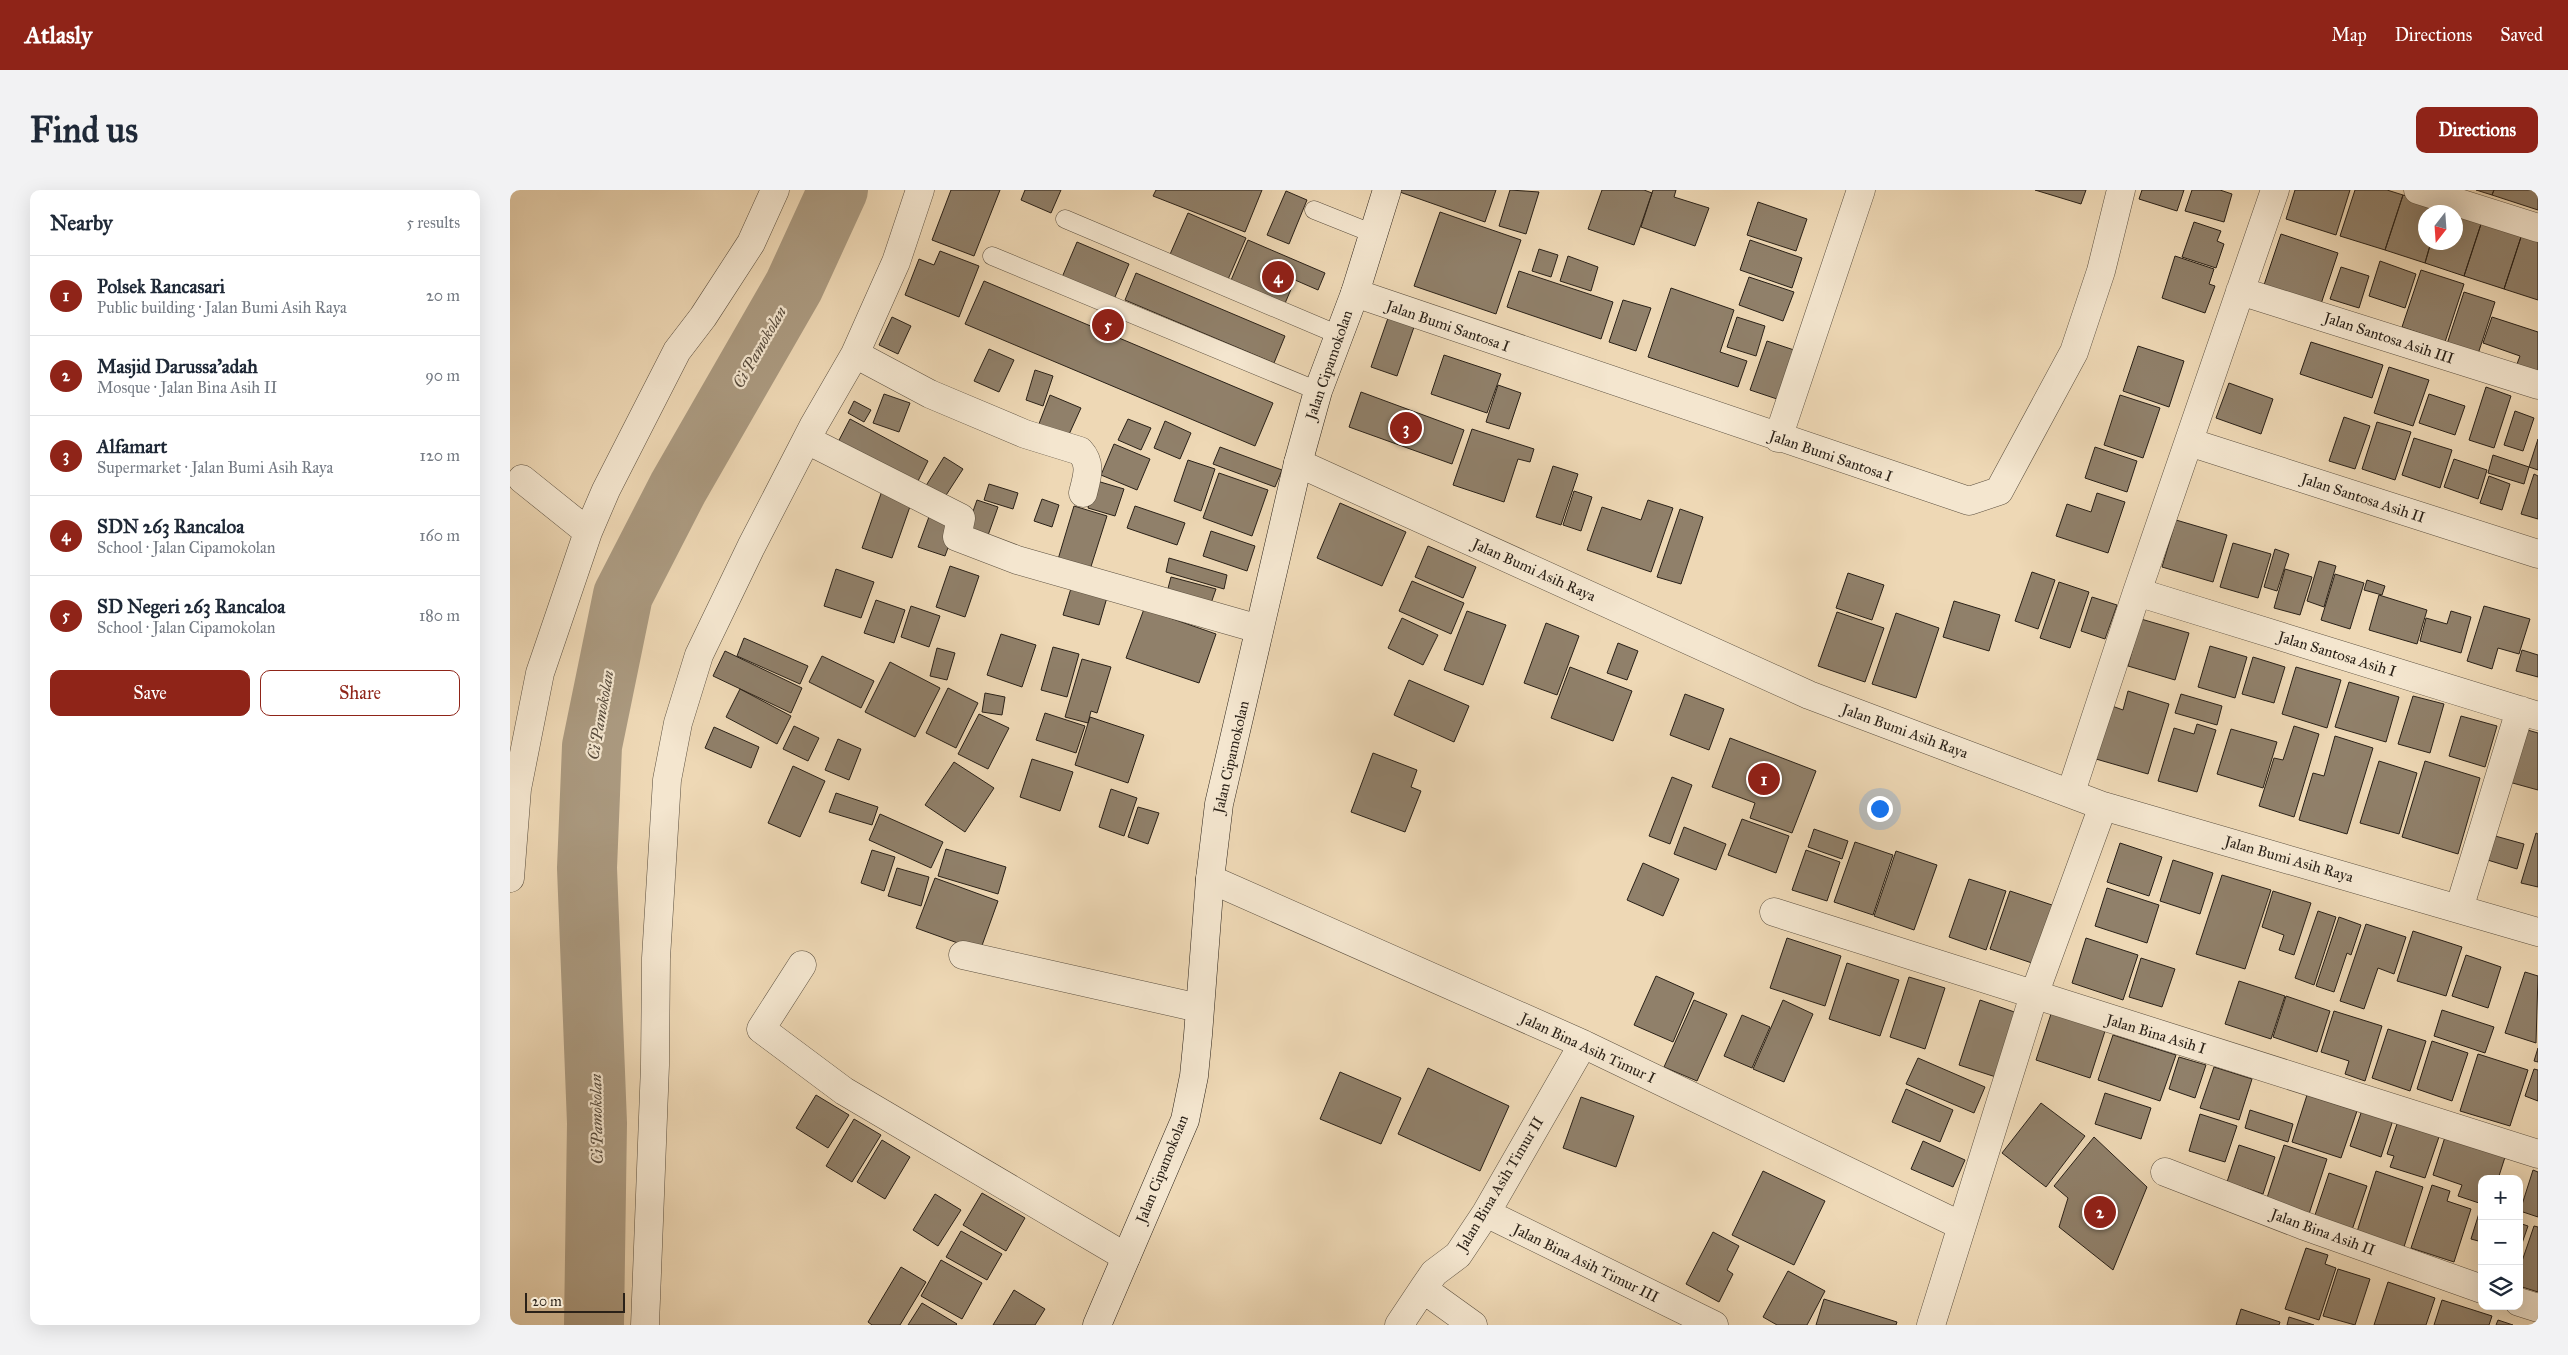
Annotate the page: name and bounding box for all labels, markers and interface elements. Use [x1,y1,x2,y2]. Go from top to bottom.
text: Atlasly [25,20,92,50]
text: Map [2331,24,2367,46]
text: Directions [2395,24,2472,46]
text: Saved [2500,24,2543,46]
button: Directions [2416,107,2538,153]
text: Find us [30,109,138,152]
north arrow [2418,205,2463,250]
text: Nearby [50,210,113,236]
text: 5 results [406,213,460,232]
pin: 4 [1262,258,1294,296]
text: Polsek Rancasari [97,275,225,298]
text: 1 [63,286,69,305]
text: 20 m [426,286,460,305]
street label: Jalan Bumi Santosa I [1382,296,1512,356]
text: Public building · Jalan Bumi Asih Raya [97,298,347,317]
water label: Ci Pamokolan [729,303,791,391]
pin: 5 [1092,306,1124,344]
street label: Jalan Cipamokolan [1301,308,1357,425]
street label: Jalan Santosa Asih III [2320,308,2456,368]
text: Masjid Darussa'adah [97,355,258,378]
text: 2 [62,366,70,385]
text: 90 m [425,366,460,385]
text: Mosque · Jalan Bina Asih II [97,378,277,397]
pin: 3 [1390,409,1422,447]
street label: Jalan Bumi Santosa I [1765,426,1895,486]
text: Alfamart [97,435,167,458]
text: 3 [63,446,69,465]
text: 120 m [420,446,460,465]
text: Supermarket · Jalan Bumi Asih Raya [97,458,333,477]
street label: Jalan Santosa Asih II [2297,469,2427,527]
text: SDN 263 Rancaloa [97,515,244,538]
text: 4 [62,526,70,545]
text: 160 m [419,526,460,545]
street label: Jalan Bumi Asih Raya [1467,534,1599,606]
text: School · Jalan Cipamokolan [97,538,276,557]
text: SD Negeri 263 Rancaloa [97,595,285,618]
text: 5 [62,606,70,625]
text: 180 m [419,606,460,625]
text: School · Jalan Cipamokolan [97,618,276,637]
street label: Jalan Santosa Asih I [2274,627,2398,681]
water label: Ci Pamokolan [583,668,618,761]
button: Save [50,670,250,716]
button: Share [260,670,460,716]
street label: Jalan Cipamokolan [1209,699,1254,817]
street label: Jalan Bumi Asih Raya [1837,699,1971,763]
pin: 1 [1748,760,1780,798]
your location [1867,796,1893,822]
street label: Jalan Bumi Asih Raya [2220,831,2356,887]
street label: Jalan Bina Asih Timur I [1515,1008,1658,1088]
street label: Jalan Bina Asih I [2102,1010,2208,1059]
water label: Ci Pamokolan [586,1073,607,1164]
street label: Jalan Cipamokolan [1131,1112,1193,1228]
street label: Jalan Bina Asih Timur II [1452,1114,1548,1257]
map controls [2478,1175,2523,1310]
button: + [2478,1175,2523,1220]
pin: 2 [2084,1193,2116,1231]
street label: Jalan Bina Asih II [2266,1204,2378,1260]
street label: Jalan Bina Asih Timur III [1508,1219,1662,1307]
button: − [2478,1220,2523,1265]
button: layers [2478,1265,2523,1310]
scale bar [525,1290,625,1313]
text: 20 m [532,1293,562,1310]

